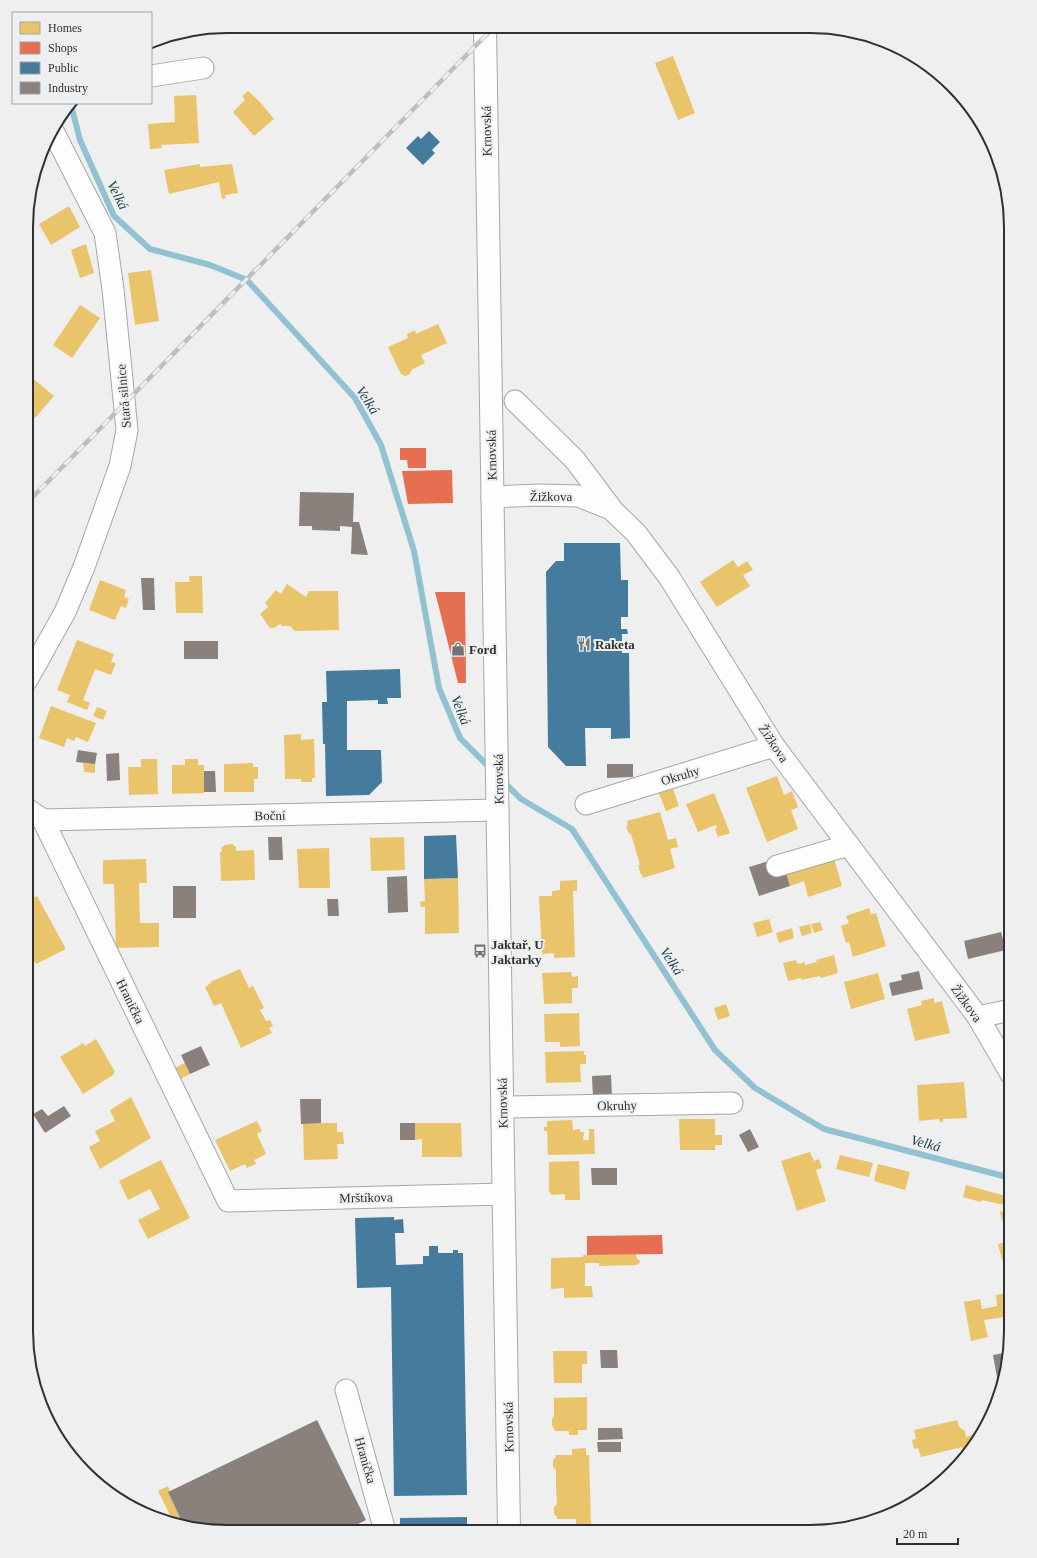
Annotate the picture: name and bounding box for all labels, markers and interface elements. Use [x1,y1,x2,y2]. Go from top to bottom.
legend [12,12,152,104]
text: Homes [48,21,82,35]
text: Shops [48,41,78,55]
text: Public [48,61,79,75]
text: Industry [48,81,88,95]
street label: Krnovská [479,105,494,156]
water label: Velká [104,178,131,212]
street label: Stará silnice [113,363,134,428]
water label: Velká [353,383,382,417]
street label: Krnovská [484,429,499,480]
street label: Žižkova [530,489,573,504]
restaurant icon: Raketa [576,636,592,652]
place label: Raketa [595,637,635,652]
shop icon: Ford [450,641,466,657]
place label: Ford [469,642,497,657]
water label: Velká [448,693,473,727]
street label: Žižkova [755,721,792,765]
street label: Krnovská [491,753,506,804]
street label: Okruhy [659,762,702,788]
street label: Boční [254,808,286,823]
place label: Jaktař, U Jaktarky [491,937,544,967]
bus stop icon: Jaktař, U Jaktarky [472,943,488,959]
water label: Velká [657,944,686,978]
street label: Hranička [113,977,148,1026]
street label: Žižkova [948,982,985,1025]
street label: Krnovská [495,1077,510,1128]
street label: Okruhy [597,1098,637,1113]
water label: Velká [909,1132,942,1155]
street label: Mrštíkova [339,1190,393,1205]
street label: Krnovská [501,1401,516,1452]
street label: Hranička [352,1435,379,1485]
scale bar [897,1520,958,1546]
text: 20 m [903,1527,928,1541]

